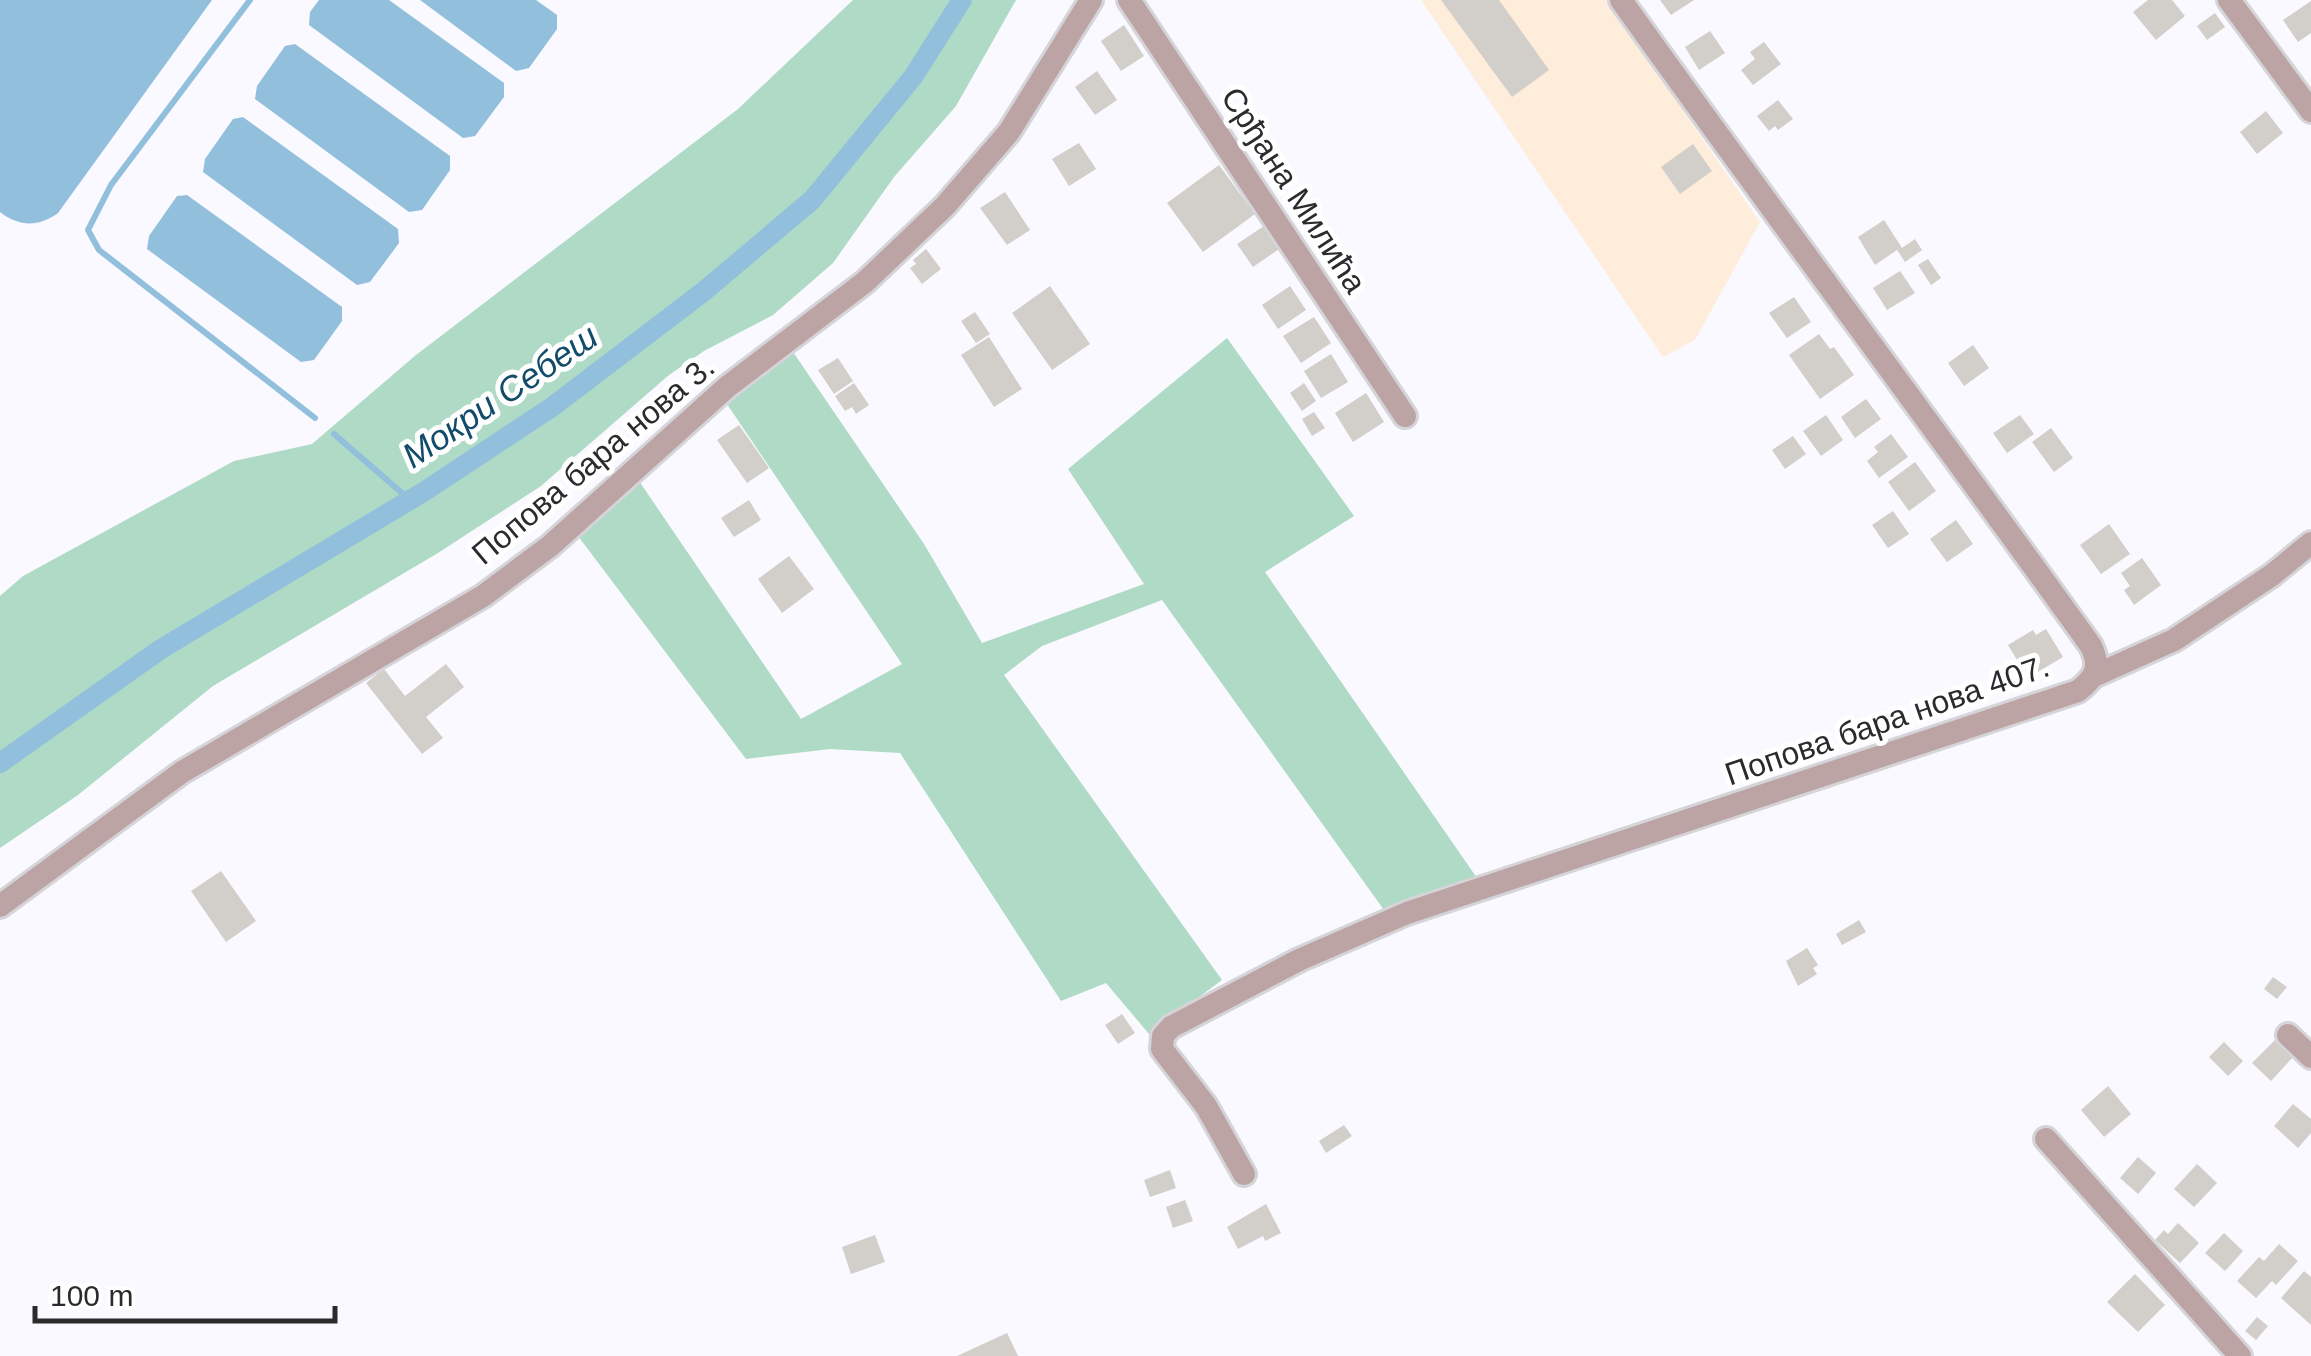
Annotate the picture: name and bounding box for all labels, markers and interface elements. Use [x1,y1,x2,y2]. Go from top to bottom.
street label: Срђана Милића [1214,81,1374,300]
water label: Мокри Себеш [395,316,605,475]
street label: Попова бара нова 3. [465,348,721,572]
street label: Попова бара нова 407. [1720,648,2054,792]
scale bar [35,1261,335,1323]
text: 100 m [50,1279,133,1312]

